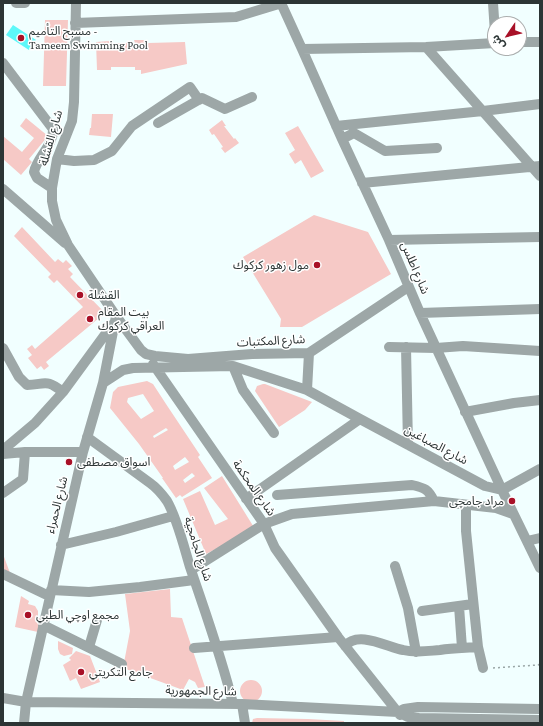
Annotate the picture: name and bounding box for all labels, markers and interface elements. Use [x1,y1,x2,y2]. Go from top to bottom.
north arrow [487,16,527,56]
place label: مسبح التأميم - Tameem Swimming Pool [29,24,148,52]
marker: مسبح التأميم - Tameem Swimming Pool [16,33,26,43]
text: ش [489,33,507,52]
street label: شارع القشلة [36,109,66,167]
street label: شارع اطلس [398,240,432,296]
place label: مول زهور كركوك [233,258,309,272]
marker: مول زهور كركوك [312,260,322,270]
place label: القشلة [88,288,120,302]
marker: القشلة [75,290,85,300]
place label: بيت المقام العراقي كركوك [98,305,164,333]
marker: بيت المقام العراقي كركوك [85,314,95,324]
street label: شارع المكتبات [236,332,306,350]
street label: شارع الصباغين [402,422,470,468]
place label: اسواق مصطفى [77,455,150,469]
marker: اسواق مصطفى [64,457,74,467]
street label: شارع المحكمة [229,457,279,519]
street label: شارع الحمراء [43,475,71,535]
place label: مراد جامچی [449,494,504,508]
marker: مراد جامچی [507,496,517,506]
street label: شارع الجامجية [181,515,215,583]
place label: مجمع اوچي الطبي [36,608,119,622]
marker: مجمع اوچي الطبي [23,610,33,620]
place label: جامع التكريتي [89,665,152,679]
marker: جامع التكريتي [76,667,86,677]
street label: شارع الجمهورية [165,683,237,699]

